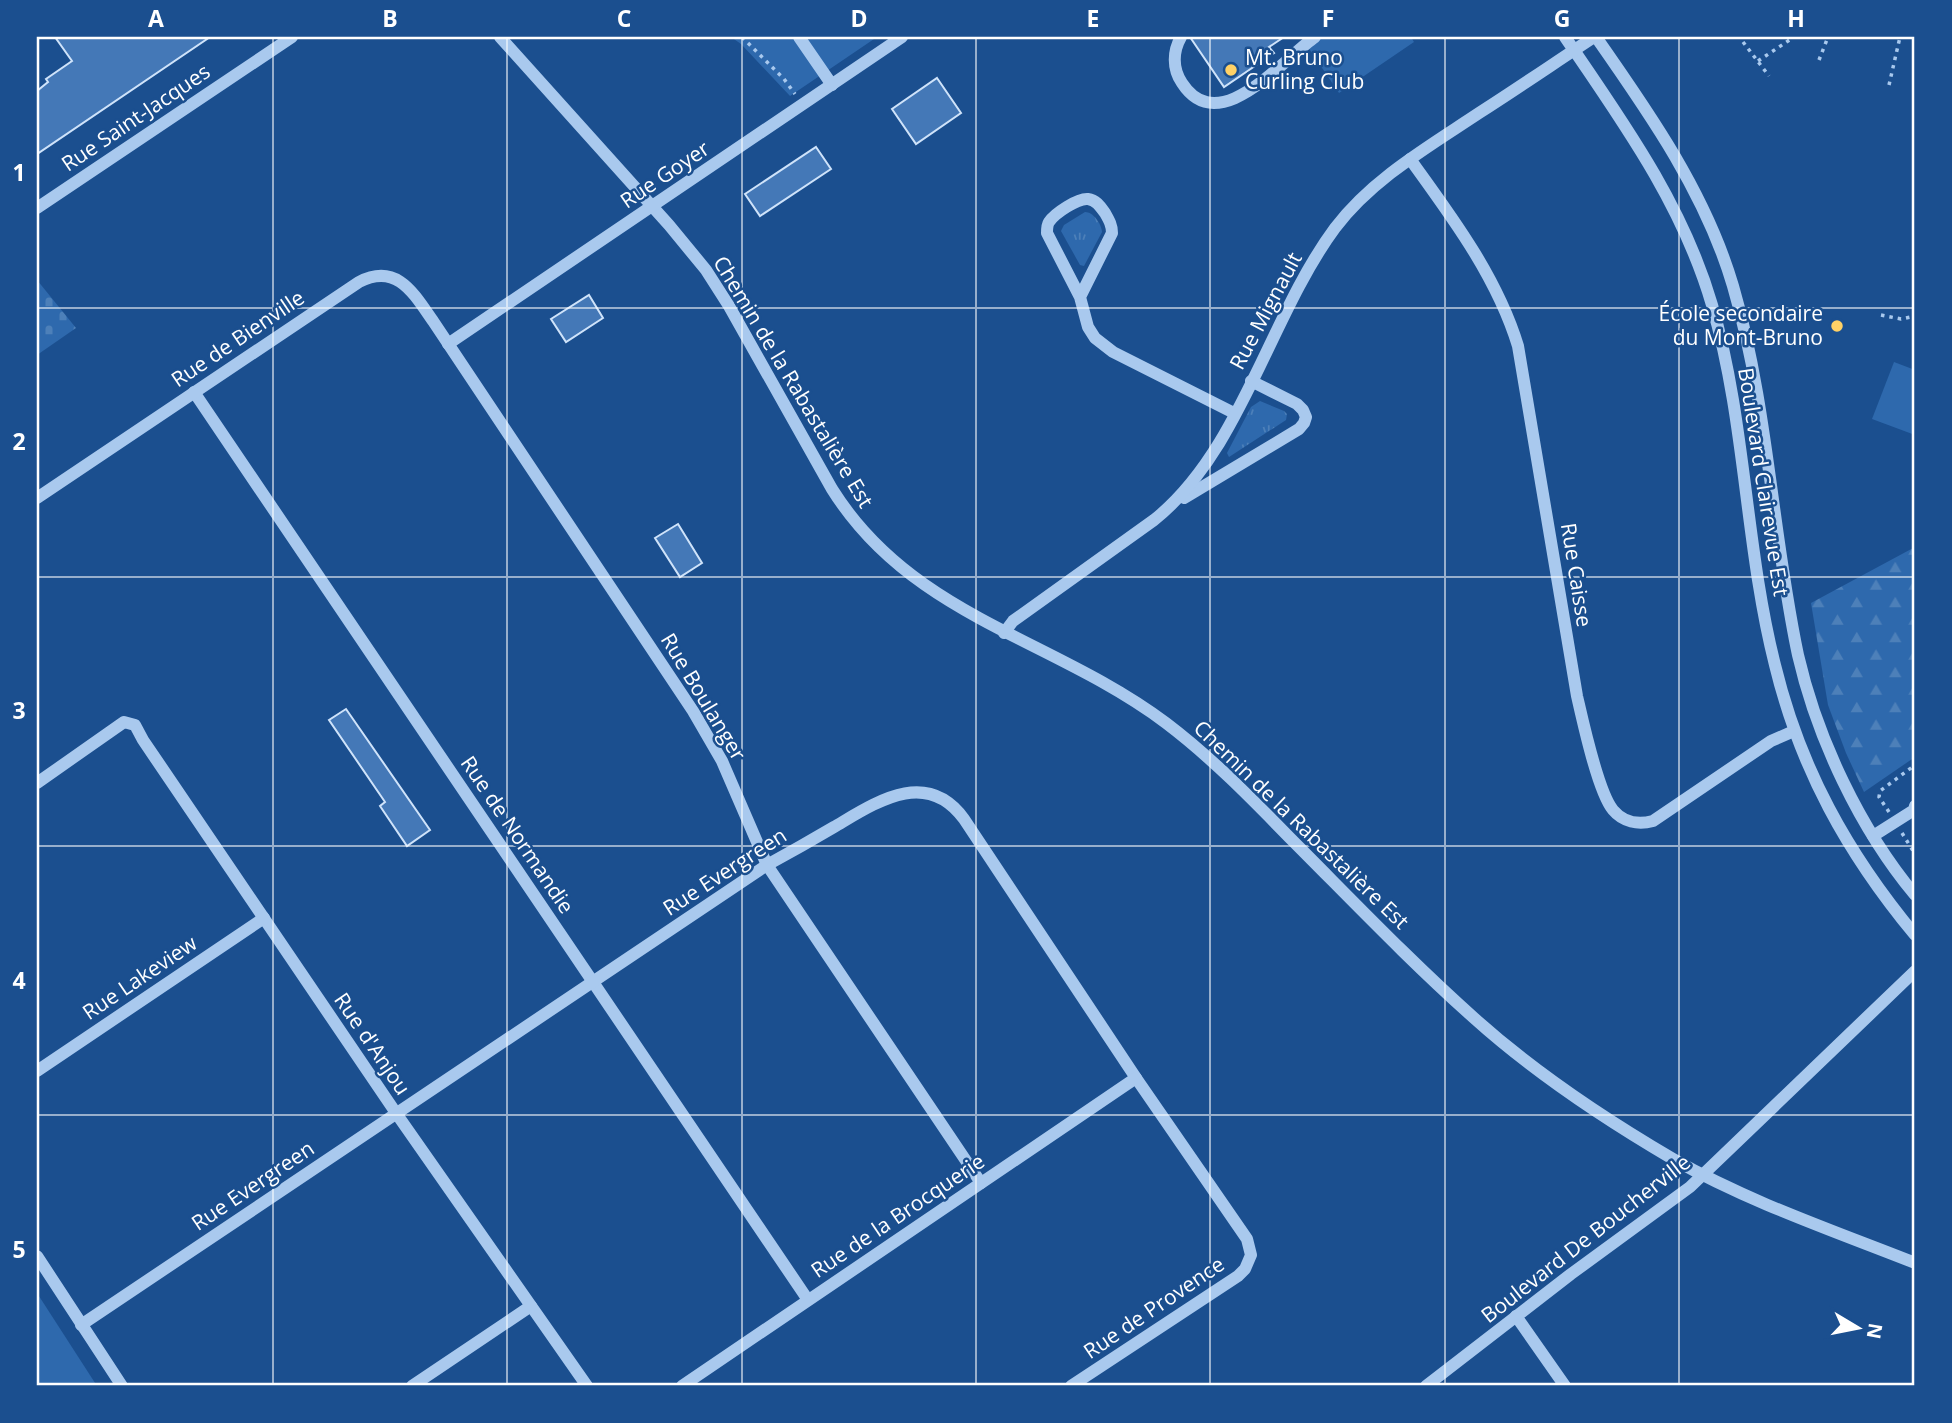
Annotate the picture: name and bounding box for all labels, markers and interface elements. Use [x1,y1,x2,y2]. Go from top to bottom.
text: A [148,2,164,34]
text: B [382,2,398,34]
text: C [617,2,631,34]
text: D [850,2,868,34]
text: E [1087,2,1099,34]
text: F [1322,2,1334,34]
text: G [1554,2,1570,34]
text: H [1787,2,1805,34]
place label: Mt. Bruno Curling Club [1245,43,1364,95]
street label: Rue Saint-Jacques [56,57,215,177]
marker: Mt. Bruno Curling Club [1223,62,1239,78]
street label: Rue Goyer [614,134,715,214]
text: 1 [12,156,26,188]
street label: Rue Mignault [1222,247,1308,374]
street label: Chemin de la Rabastalière Est [707,250,880,513]
street label: Rue de Bienville [165,283,309,393]
place label: École secondaire du Mont-Bruno [1659,299,1823,351]
marker: École secondaire du Mont-Bruno [1829,318,1845,334]
street label: Boulevard Clairevue Est [1732,366,1796,598]
text: 2 [12,425,26,457]
street label: Rue Caisse [1555,521,1599,629]
street label: Rue Boulanger [655,628,753,766]
text: 3 [12,694,26,726]
street label: Chemin de la Rabastalière Est [1188,714,1415,935]
street label: Rue de Normandie [455,750,581,919]
street label: Rue Evergreen [657,821,792,922]
street label: Rue Lakeview [77,928,203,1026]
text: 4 [12,964,26,996]
street label: Rue d'Anjou [328,987,417,1100]
street label: Rue Evergreen [186,1134,319,1237]
street label: Rue de la Brocquerie [805,1147,990,1284]
street label: Boulevard De Boucherville [1475,1148,1696,1329]
text: 5 [12,1233,26,1265]
street label: Rue de Provence [1078,1250,1229,1365]
north arrow [1822,1294,1892,1364]
text: N [1861,1321,1889,1341]

